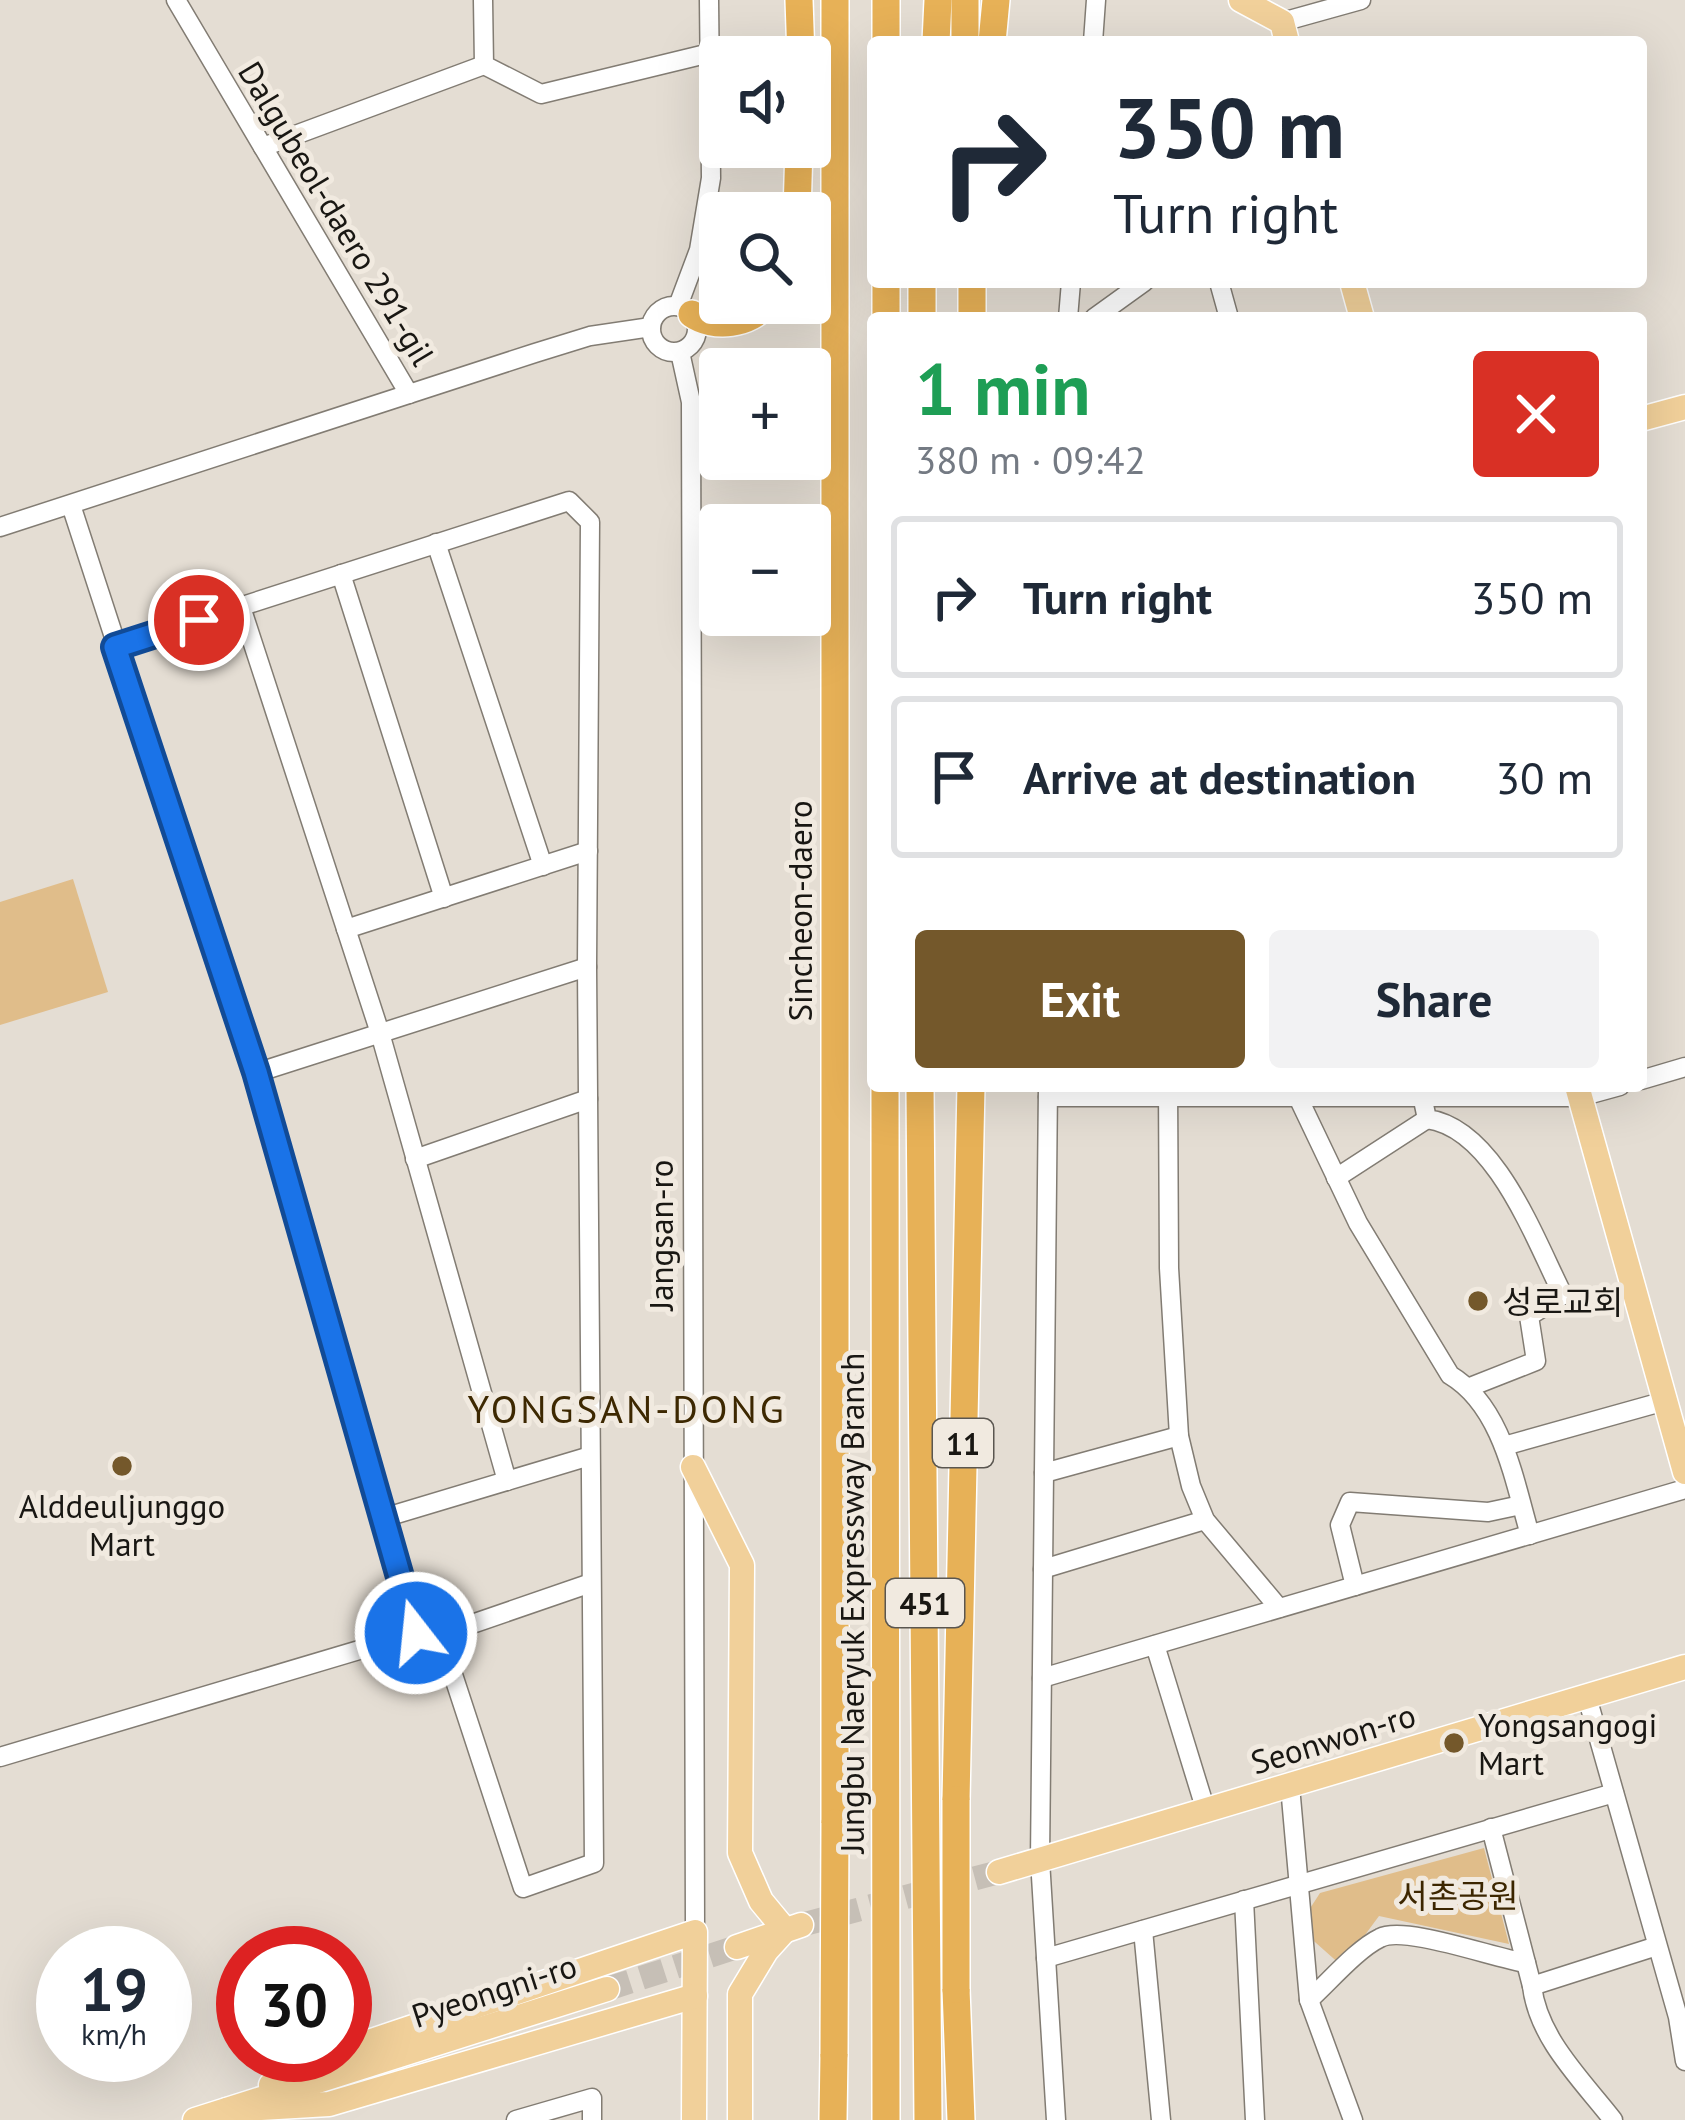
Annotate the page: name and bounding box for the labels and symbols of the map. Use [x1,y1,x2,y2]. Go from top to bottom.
street label: Dalgubeol-daero 291-gil [229,53,445,373]
pin [148,569,250,671]
street label: Sincheon-daero [778,800,821,1022]
street label: Jangsan-ro [639,1160,682,1312]
place label: 성로교회 [1502,1280,1623,1323]
marker: 성로교회 [1465,1288,1491,1314]
street label: Jungbu Naeryuk Expressway Branch [830,1353,873,1855]
district label: YONGSAN-DONG [467,1383,787,1434]
road number: 11 [933,1419,993,1467]
marker: Alddeuljunggo Mart [109,1453,135,1479]
place label: Alddeuljunggo Mart [19,1484,225,1565]
position arrow [353,1570,479,1696]
road number: 451 [886,1579,964,1627]
street label: Seonwon-ro [1245,1693,1421,1783]
place label: Yongsangogi Mart [1478,1703,1657,1784]
marker: Yongsangogi Mart [1441,1730,1467,1756]
park label: 서촌공원 [1397,1874,1519,1917]
speed limit sign: 30 [216,1926,372,2082]
street label: Pyeongni-ro [406,1943,582,2037]

